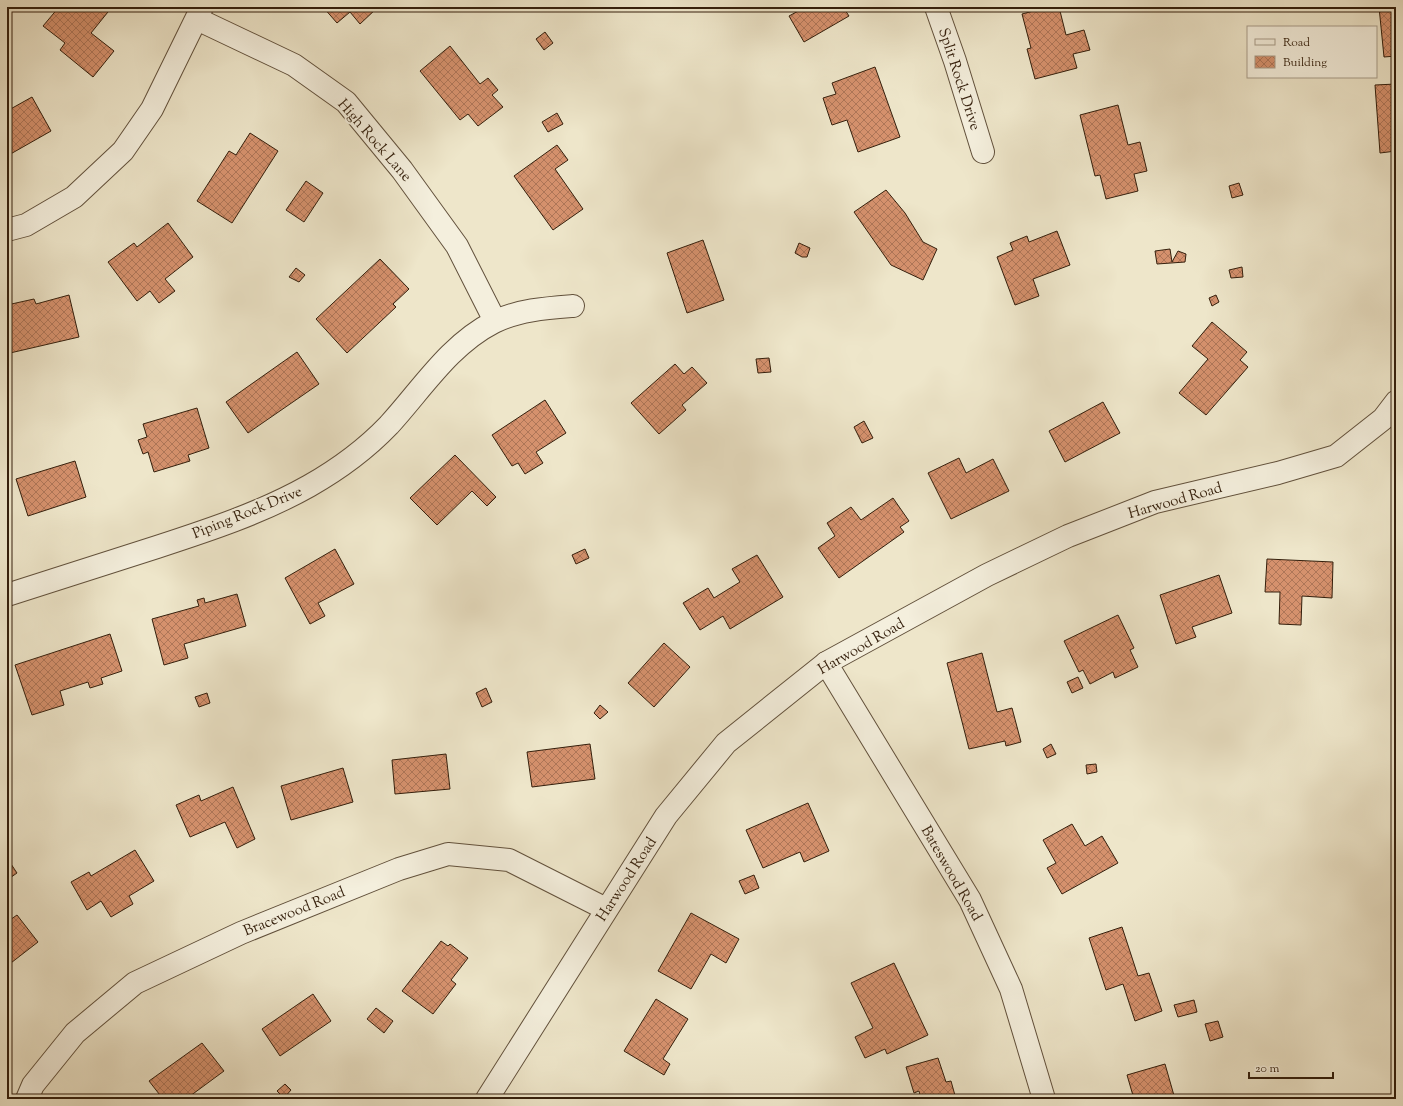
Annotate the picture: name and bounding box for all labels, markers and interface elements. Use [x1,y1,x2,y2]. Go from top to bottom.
street label: Split Rock Drive [932,26,985,133]
legend [1247,26,1377,78]
text: Road [1283,34,1310,52]
text: Building [1283,54,1327,72]
street label: High Rock Lane [332,95,416,187]
street label: Harwood Road [1126,478,1225,525]
street label: Piping Rock Drive [189,482,306,545]
street label: Harwood Road [815,614,909,681]
street label: Bateswood Road [915,822,987,926]
street label: Harwood Road [592,833,663,926]
street label: Bracewood Road [241,882,349,942]
scale bar [1249,1054,1333,1080]
text: 20 m [1255,1060,1280,1078]

